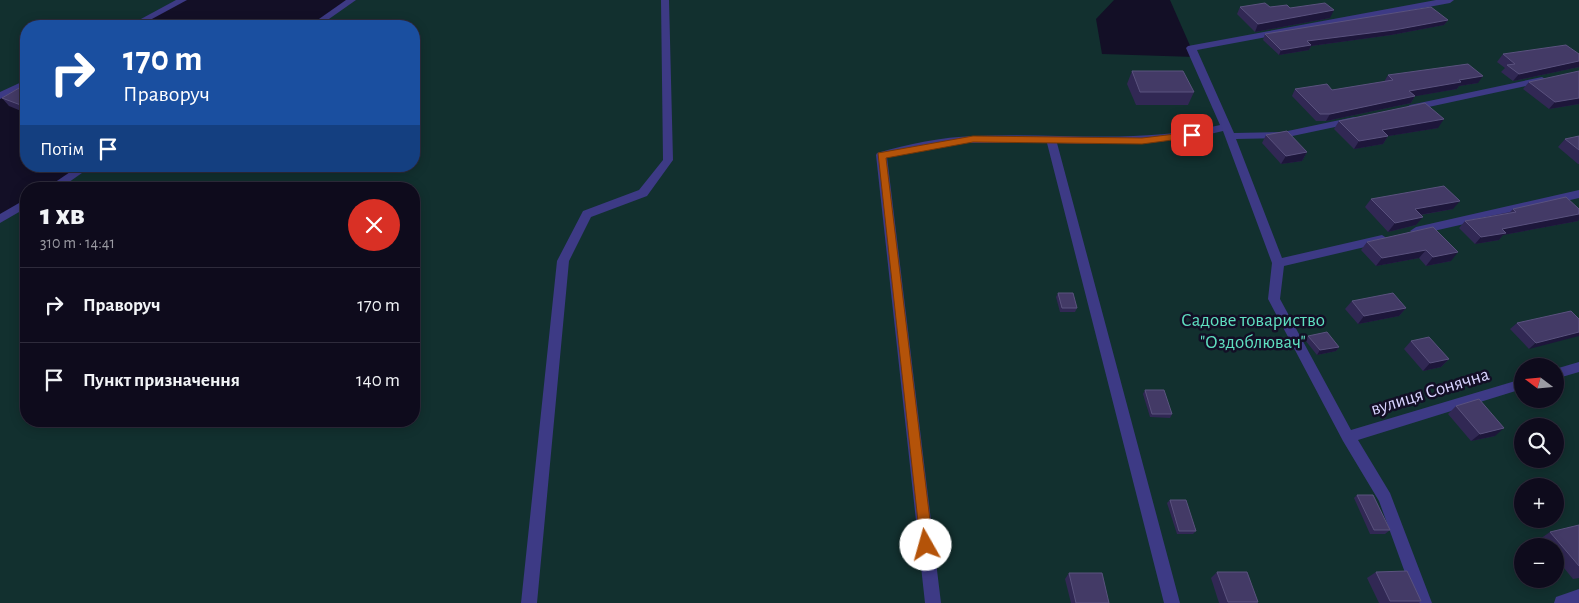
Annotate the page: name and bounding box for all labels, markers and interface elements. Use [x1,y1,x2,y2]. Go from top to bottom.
icon: right [40,40,105,105]
text: 170 m [123,42,203,77]
text: Праворуч [123,83,210,105]
pin [1171,114,1213,156]
icon: arrive [1178,121,1206,149]
icon: arrive [94,135,122,163]
text: Потім [40,140,84,159]
button: close [348,199,400,251]
text: 1 хв [40,200,85,230]
text: 310 m · 14:41 [40,235,115,251]
icon: right [40,291,68,319]
text: Праворуч [83,296,161,315]
text: 170 m [357,296,400,315]
park label: Садове товариство "Оздоблювач" [1181,311,1325,352]
north arrow [1514,358,1564,408]
map controls [1514,358,1564,588]
street label: вулиця Сонячна [1369,365,1492,419]
icon: arrive [40,366,68,394]
text: Пункт призначення [83,371,240,390]
text: 140 m [356,371,400,390]
button: search [1514,418,1564,468]
button: + [1514,478,1564,528]
position arrow [899,518,951,570]
button: − [1514,538,1564,588]

